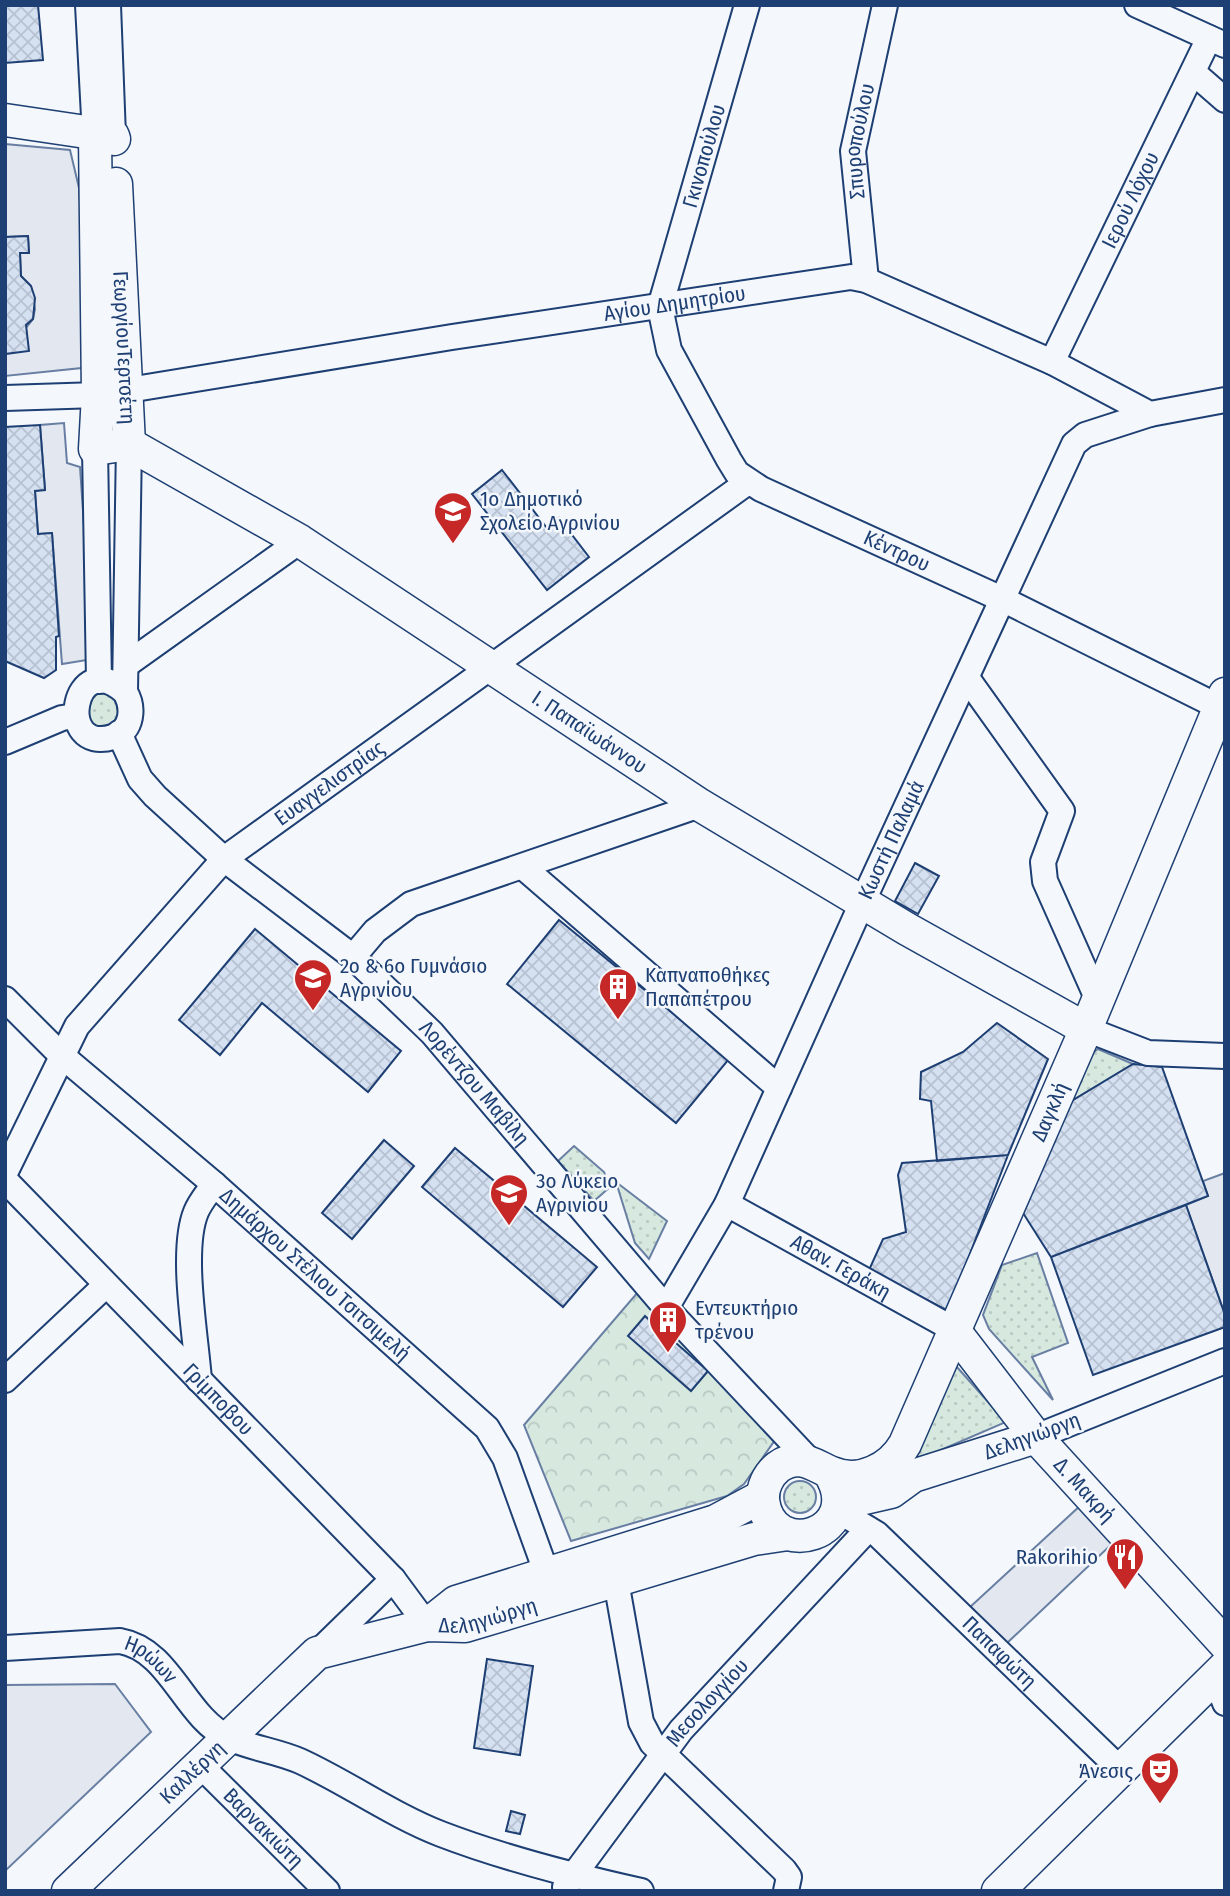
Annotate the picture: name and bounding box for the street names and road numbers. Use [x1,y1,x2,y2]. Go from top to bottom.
street label: Σπυροπούλου [840,81,880,200]
street label: Γκινοπούλου [677,101,731,211]
street label: Ιερού Λόχου [1096,147,1165,253]
street label: ΓεωργίουΤερτσέτη [107,270,141,425]
street label: Αγίου Δημητρίου [602,280,747,327]
street label: Κέντρου [860,525,934,577]
street label: Ι. Παπαϊωάννου [527,685,652,779]
street label: Ευαγγελιστρίας [269,735,389,831]
street label: Κωστή Παλαμά [852,776,930,904]
street label: Λορέντζου Μαβίλη [414,1015,535,1151]
street label: Δαγκλή [1026,1078,1074,1145]
street label: Δημάρχου Στέλιου Τσιτσιμελή [214,1182,416,1367]
street label: Αθαν. Γεράκη [786,1229,896,1305]
street label: Γρίμποβου [177,1358,259,1441]
street label: Δεληγιώργη [980,1407,1084,1465]
street label: Δ. Μακρή [1048,1452,1121,1528]
street label: Δεληγιώργη [438,1592,540,1639]
street label: Παπαφώτη [957,1611,1042,1694]
street label: Ηρώων [121,1630,184,1688]
street label: Μεσολογγίου [660,1653,754,1752]
street label: Καλλέργη [154,1735,231,1809]
street label: Βαρνακιώτη [218,1782,309,1874]

